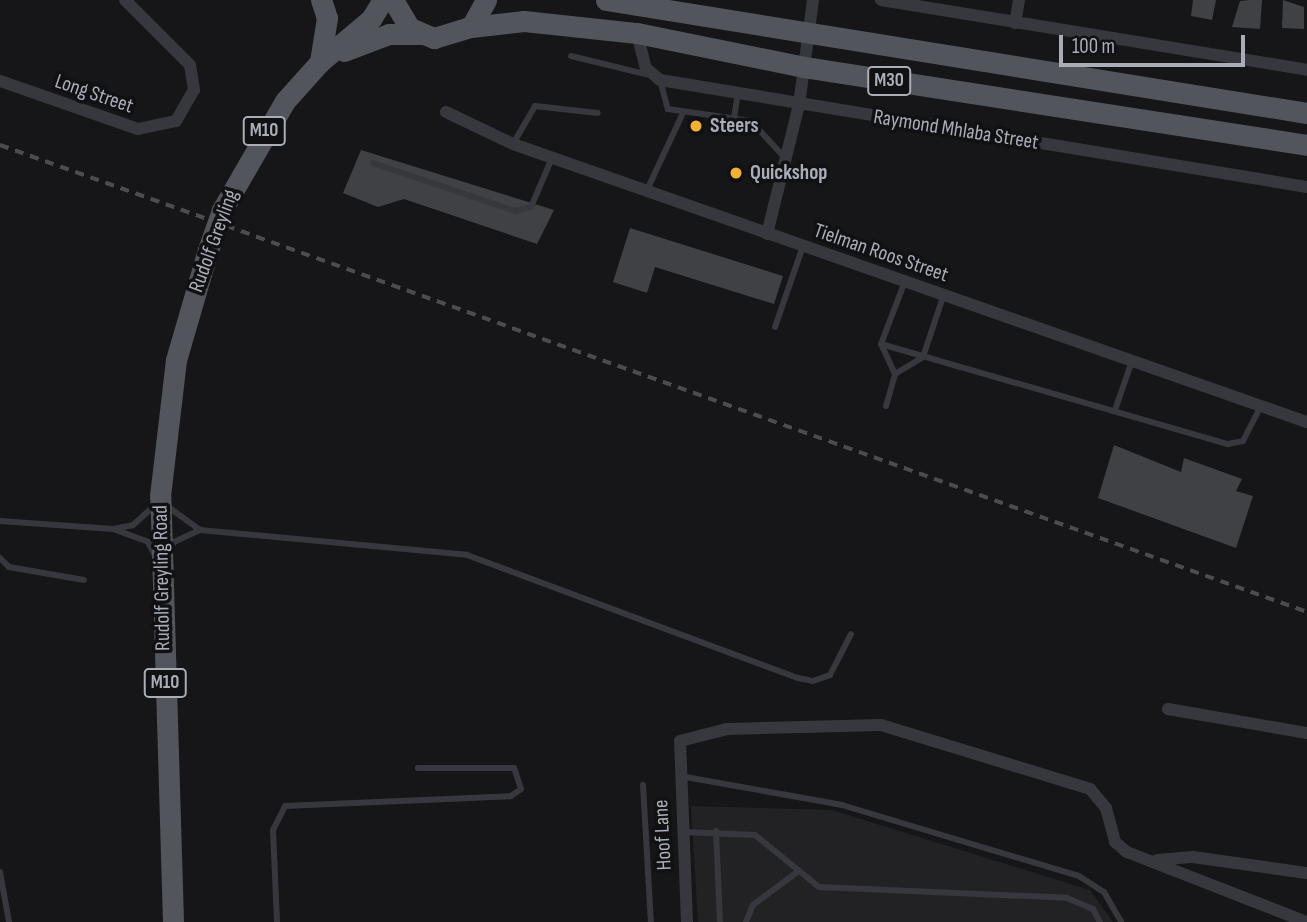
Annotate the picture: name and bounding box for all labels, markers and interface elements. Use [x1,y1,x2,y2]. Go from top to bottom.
scale bar [1062,21,1248,65]
text: 100 m [1072,34,1115,59]
road number: M30 [866,66,912,96]
street label: Long Street [51,69,137,119]
street label: Raymond Mhlaba Street [872,105,1040,155]
place label: Steers [710,113,759,139]
road number: M10 [241,116,287,146]
marker: Steers [688,118,704,134]
place label: Quickshop [750,160,827,186]
marker: Quickshop [728,165,744,181]
street label: Rudolf Greyling [184,186,244,296]
street label: Tielman Roos Street [810,218,952,288]
street label: Rudolf Greyling Road [148,505,176,651]
road number: M10 [142,668,188,698]
street label: Hoof Lane [649,799,677,871]

